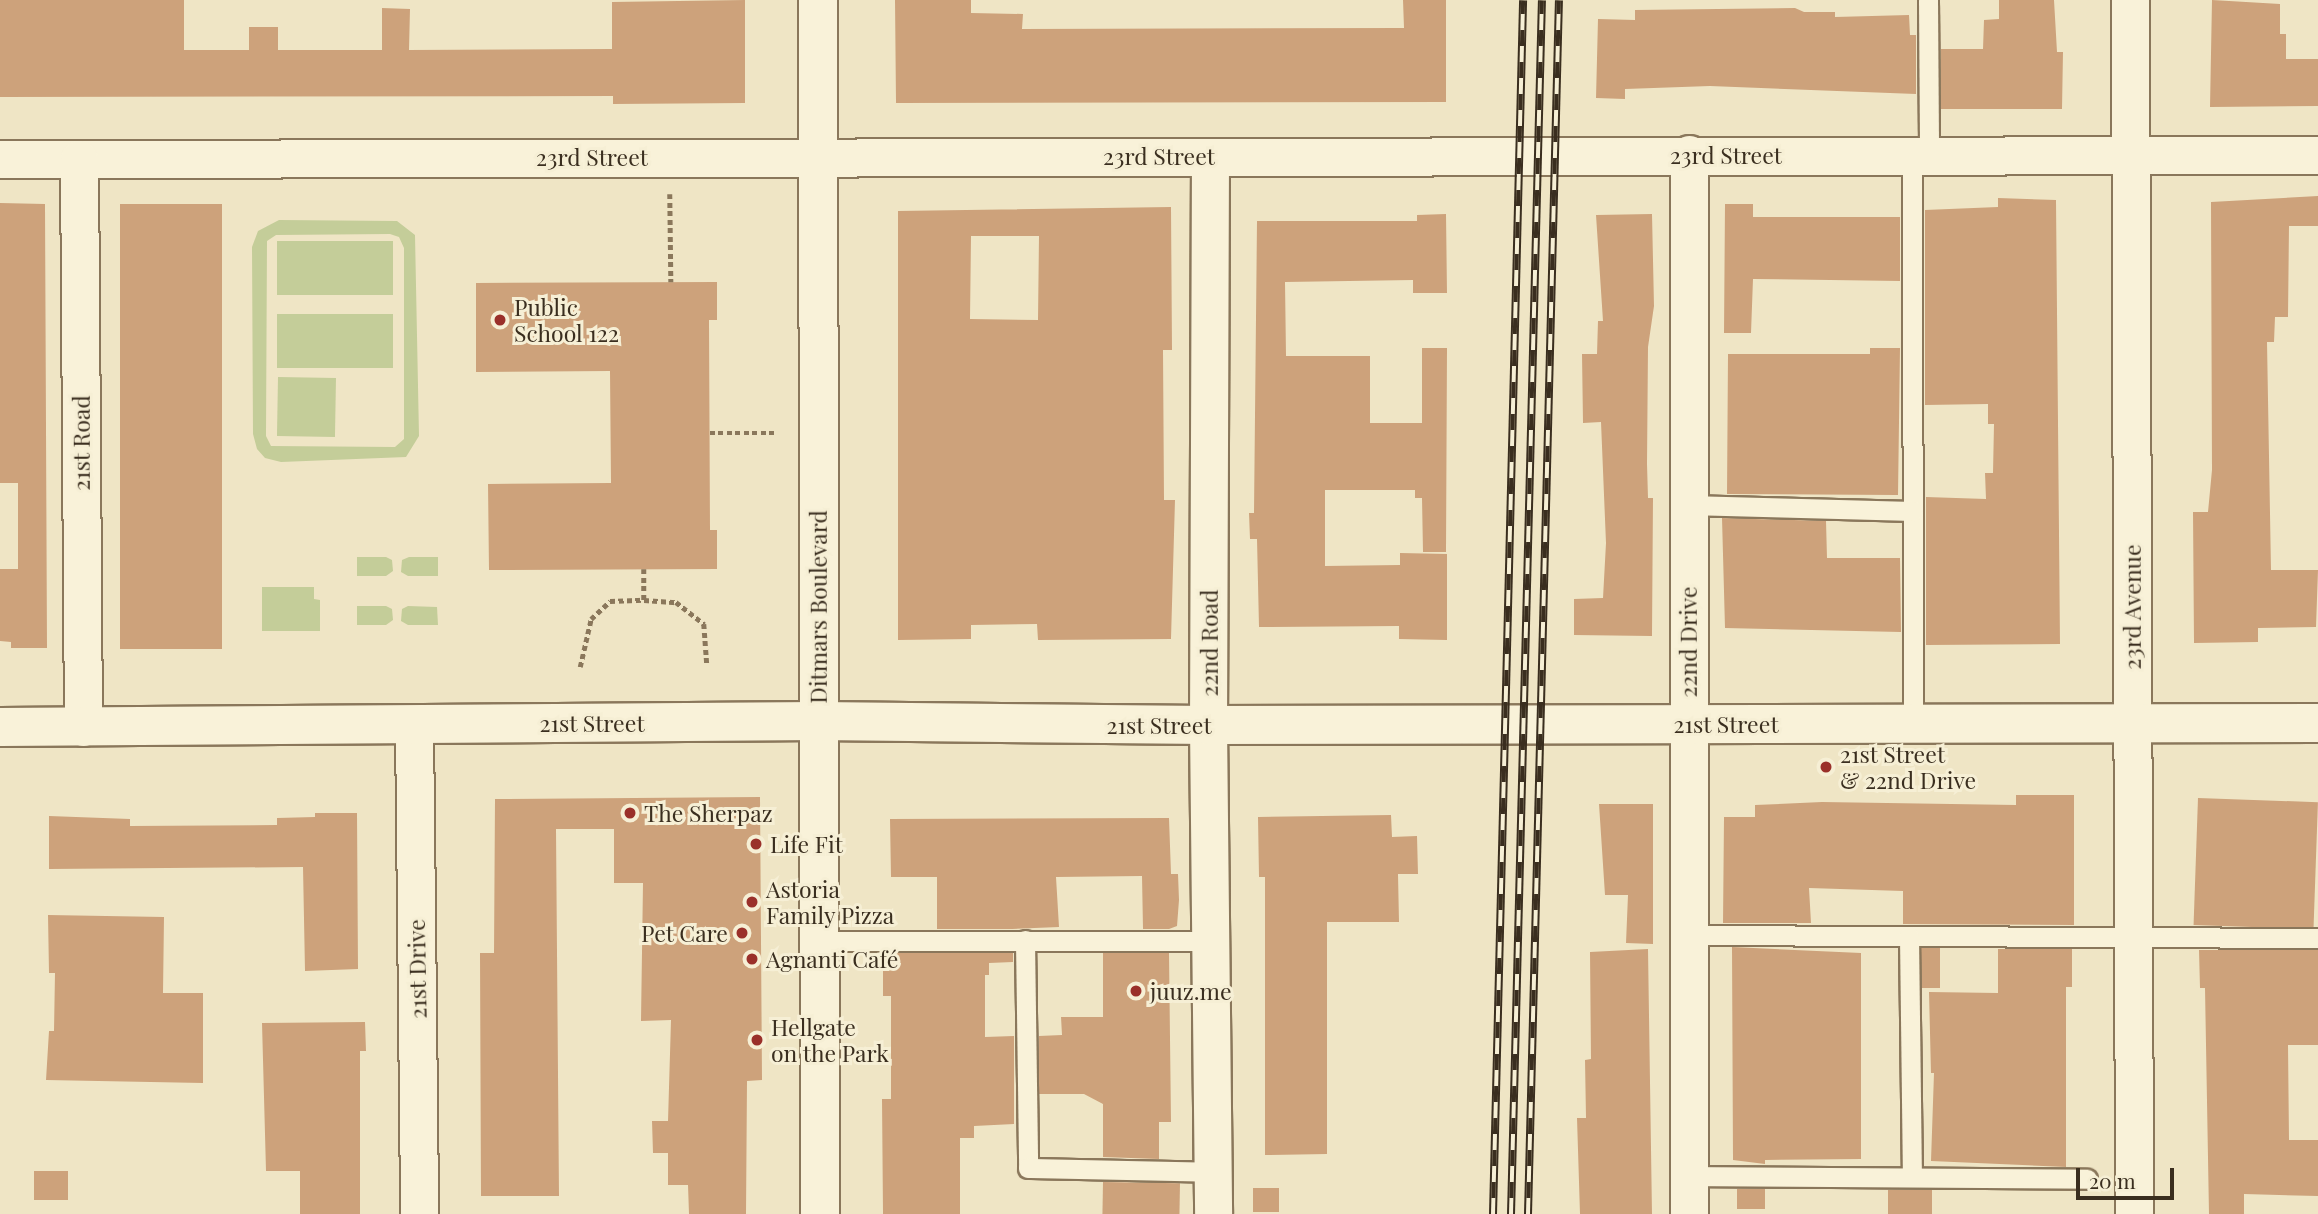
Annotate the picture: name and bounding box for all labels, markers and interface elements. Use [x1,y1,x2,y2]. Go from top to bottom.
street label: 23rd Street [1670,141,1782,169]
street label: 23rd Street [1103,142,1215,170]
street label: 23rd Street [536,143,648,171]
place label: Public School 122 [514,293,619,347]
marker: Public School 122 [492,312,508,328]
street label: 21st Road [67,395,95,491]
street label: Ditmars Boulevard [804,510,832,704]
street label: 23rd Avenue [2118,544,2146,670]
street label: 22nd Drive [1674,586,1702,698]
street label: 22nd Road [1195,589,1223,697]
street label: 21st Street [539,709,645,737]
street label: 21st Street [1673,710,1779,738]
street label: 21st Street [1106,711,1212,739]
place label: 21st Street & 22nd Drive [1840,740,1976,794]
marker: 21st Street & 22nd Drive [1818,759,1834,775]
place label: The Sherpaz [644,799,773,827]
marker: The Sherpaz [622,805,638,821]
place label: Life Fit [770,830,843,858]
marker: Life Fit [748,836,764,852]
place label: Astoria Family Pizza [766,875,895,929]
marker: Astoria Family Pizza [744,894,760,910]
street label: 21st Drive [402,919,432,1019]
place label: Pet Care [641,919,728,947]
marker: Pet Care [734,925,750,941]
place label: Agnanti Café [766,945,898,973]
marker: Agnanti Café [744,951,760,967]
place label: juuz.me [1150,977,1232,1005]
marker: juuz.me [1128,983,1144,999]
place label: Hellgate on the Park [771,1013,889,1067]
marker: Hellgate on the Park [749,1032,765,1048]
scale bar [2080,1154,2178,1198]
text: 20 m [2089,1166,2136,1194]

